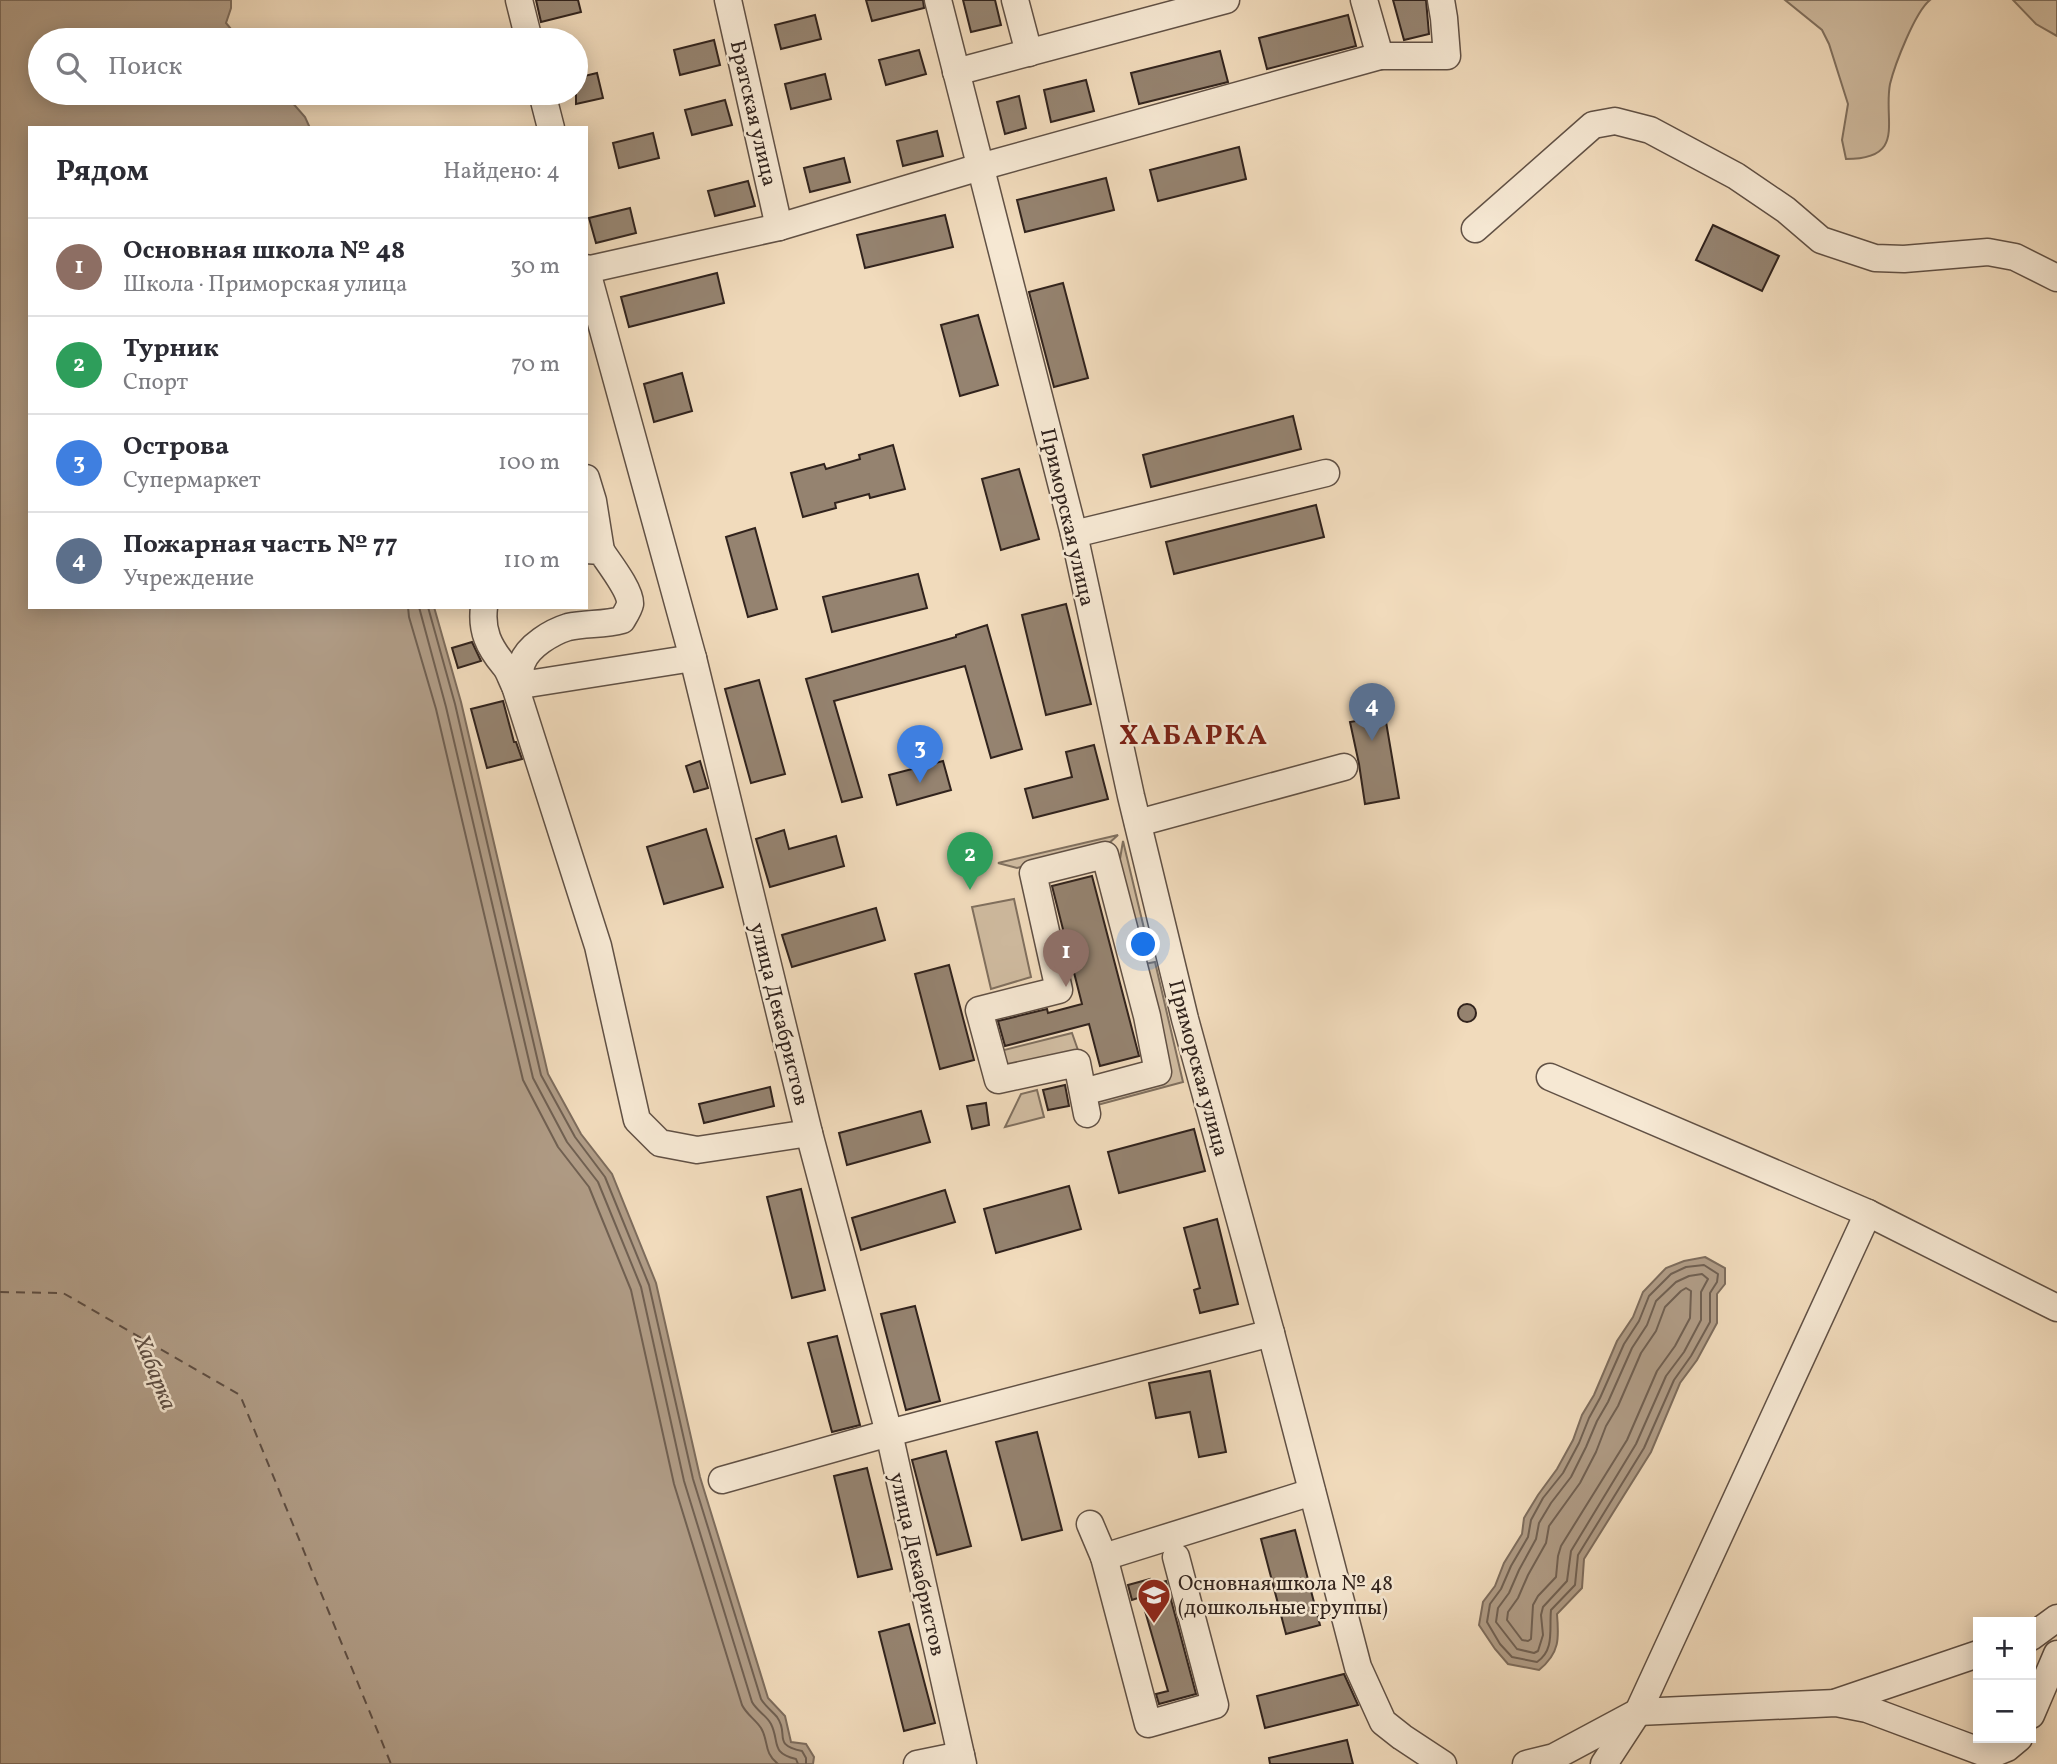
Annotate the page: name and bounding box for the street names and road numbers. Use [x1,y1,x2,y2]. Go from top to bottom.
street label: Братская улица [722,37,783,189]
street label: Приморская улица [1032,425,1101,609]
street label: улица Декабристов [742,920,815,1109]
street label: Приморская улица [1160,977,1235,1160]
street label: улица Декабристов [881,1470,952,1659]

